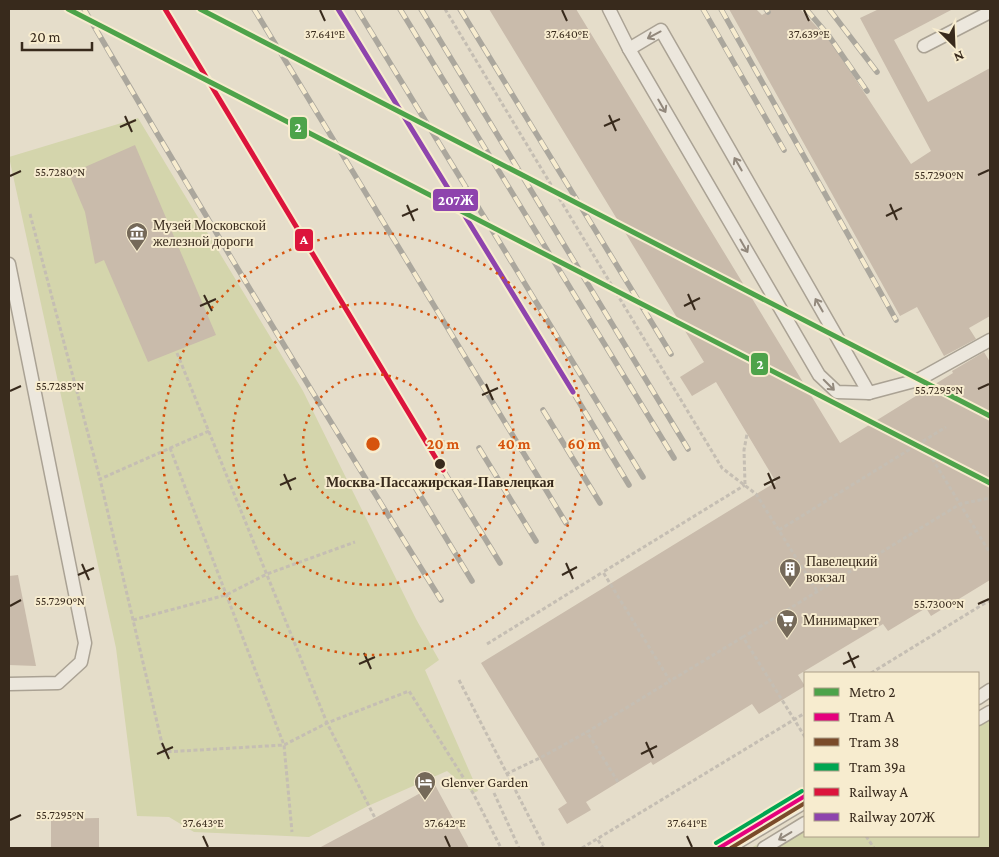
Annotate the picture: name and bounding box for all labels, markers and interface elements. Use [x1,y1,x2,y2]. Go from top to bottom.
scale bar [22,20,92,52]
north arrow [929,20,979,70]
text: 37.641°E [305,27,345,41]
text: 37.640°E [546,27,589,41]
text: 37.639°E [788,27,830,41]
text: 20 m [30,29,61,45]
one-way arrow [646,30,661,40]
text: N [951,48,967,66]
one-way arrow [658,99,668,113]
line badge: 2 [289,116,308,140]
text: 2 [294,119,302,135]
one-way arrow [732,158,742,172]
text: 55.7280°N [35,165,85,179]
text: 55.7290°N [914,168,964,182]
line badge: 207Ж [432,188,479,212]
text: 207Ж [438,192,474,208]
place label: Музей Московской железной дороги [152,217,267,249]
museum icon: Музей Московской железной дороги [125,221,149,252]
line badge: A [294,228,314,252]
text: A [299,231,309,247]
one-way arrow [740,239,750,253]
one-way arrow [813,298,823,313]
line badge: 2 [750,352,769,376]
text: 2 [756,356,764,372]
one-way arrow [823,378,835,391]
text: 55.7285°N [36,379,84,393]
text: 55.7295°N [915,383,963,397]
centre of rings [364,435,382,453]
text: 20 m [427,436,459,452]
text: 40 m [498,436,531,452]
text: 60 m [568,436,601,452]
marker: Москва-Пассажирская-Павелецкая [433,457,447,471]
place label: Москва-Пассажирская-Павелецкая [326,474,554,490]
place label: Павелецкий вокзал [806,553,878,585]
building icon: Павелецкий вокзал [778,557,802,588]
text: 55.7290°N [35,594,85,608]
text: 55.7300°N [914,597,964,611]
supermarket icon: Минимаркет [775,608,799,639]
place label: Минимаркет [803,612,879,628]
legend [804,672,979,837]
text: Metro 2 [849,684,895,700]
text: Tram А [849,709,895,725]
text: Tram 38 [849,734,899,750]
text: Tram 39а [849,759,906,775]
hotel icon: Glenver Garden [413,770,437,801]
place label: Glenver Garden [441,774,529,790]
text: Railway A [849,784,909,801]
text: 55.7295°N [36,808,84,822]
text: Railway 207Ж [849,809,936,826]
text: 37.643°E [182,816,224,830]
text: 37.642°E [424,816,466,830]
text: 37.641°E [667,816,707,830]
one-way arrow [778,831,792,841]

